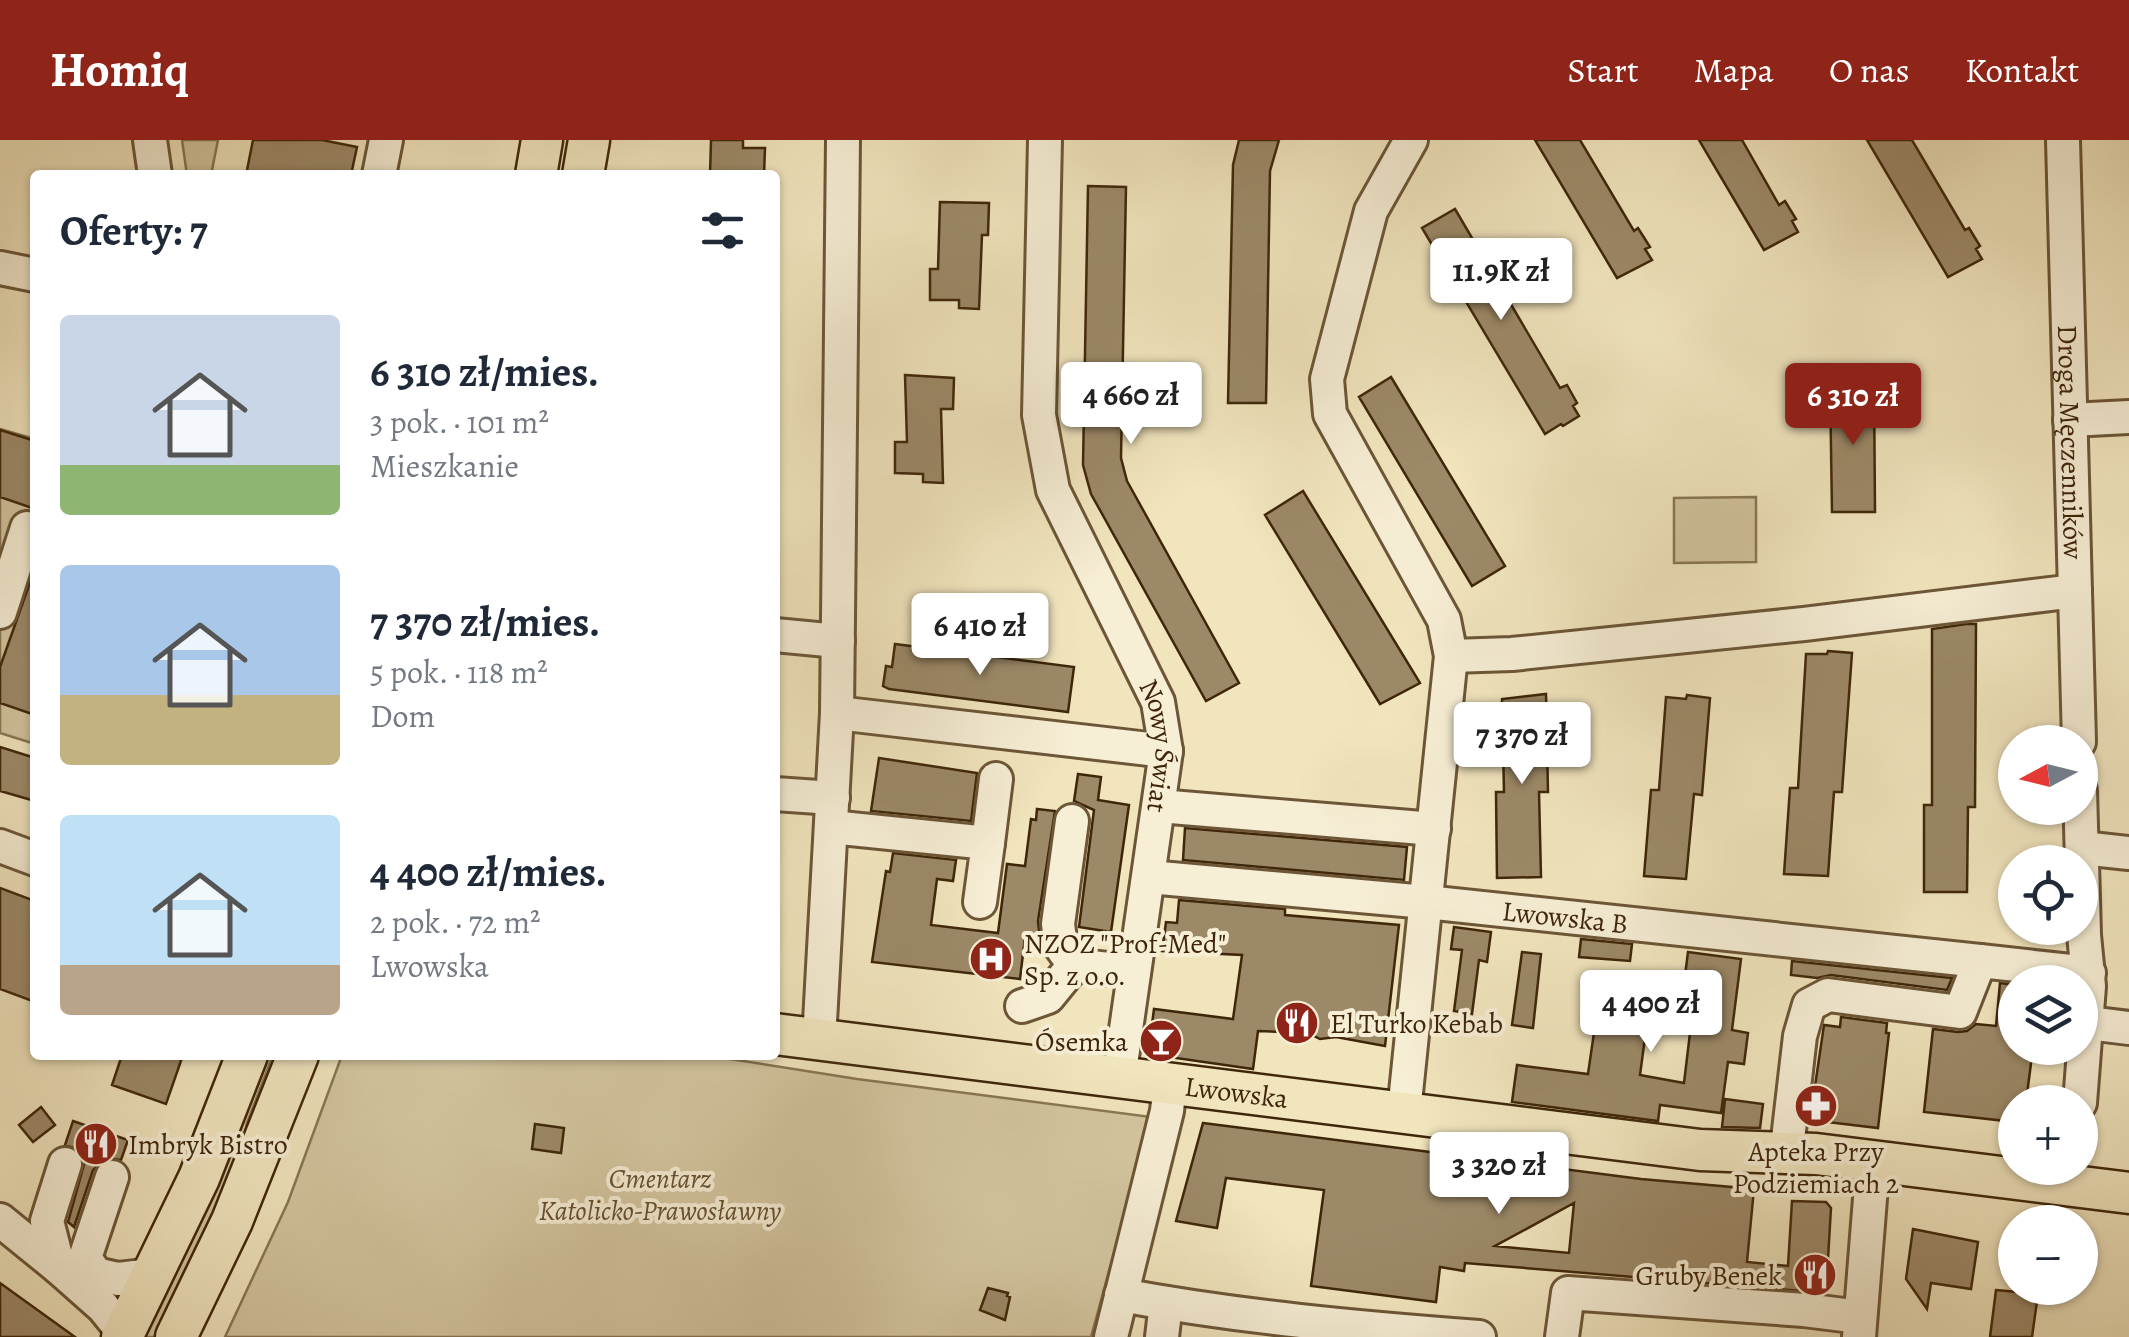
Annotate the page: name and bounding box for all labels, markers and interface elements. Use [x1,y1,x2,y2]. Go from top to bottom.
text: Homiq [50,37,189,103]
text: Start [1567,46,1639,94]
text: Mapa [1694,46,1774,94]
text: O nas [1829,46,1910,94]
text: Kontakt [1965,46,2079,94]
text: Oferty: 7 [60,202,208,259]
icon: filters [695,203,750,258]
pin: 11.9K zł [1398,238,1604,323]
text: 11.9K zł [1452,248,1550,292]
street label: Droga Męczenników [2048,324,2092,560]
text: 6 310 zł/mies. [370,343,599,400]
icon: home [140,355,260,475]
pin: 4 660 zł [1028,362,1234,447]
pin: 6 310 zł [1750,363,1956,448]
text: 4 660 zł [1083,372,1179,416]
text: 6 310 zł [1807,373,1899,417]
text: 3 pok. · 101 m² [370,400,549,444]
text: Mieszkanie [370,444,519,488]
text: 7 370 zł/mies. [370,593,600,650]
pin: 6 410 zł [877,593,1083,678]
text: 6 410 zł [933,603,1027,647]
icon: home [140,605,260,725]
text: 5 pok. · 118 m² [370,650,548,694]
street label: Nowy Świat [1130,673,1184,815]
text: Dom [370,694,435,738]
pin: 7 370 zł [1419,702,1625,787]
text: 7 370 zł [1476,712,1568,756]
north arrow [1998,725,2098,825]
map controls [1998,725,2098,1305]
text: 4 400 zł/mies. [370,843,607,900]
button: locate [1998,845,2098,945]
icon: home [140,855,260,975]
street label: Lwowska B [1500,892,1630,943]
text: 2 pok. · 72 m² [370,900,541,944]
place label: NZOZ "Prof-Med" Sp. z o.o. [1024,925,1226,995]
hospital icon: NZOZ "Prof-Med" Sp. z o.o. [968,936,1014,982]
text: Lwowska [370,944,489,988]
button: layers [1998,965,2098,1065]
pin: 4 400 zł [1548,970,1754,1055]
text: 4 400 zł [1602,980,1700,1024]
restaurant icon: El Turko Kebab [1274,1000,1320,1046]
place label: El Turko Kebab [1330,1005,1503,1043]
bar icon: Ósemka [1138,1018,1184,1064]
place label: Ósemka [1035,1023,1128,1061]
street label: Lwowska [1182,1068,1290,1118]
pharmacy icon: Apteka Przy Podziemiach 2 [1793,1083,1839,1129]
button: + [1998,1085,2098,1185]
restaurant icon: Imbryk Bistro [73,1121,119,1167]
place label: Imbryk Bistro [128,1126,288,1164]
pin: 3 320 zł [1396,1132,1602,1217]
place label: Apteka Przy Podziemiach 2 [1733,1133,1899,1203]
text: 3 320 zł [1452,1142,1546,1186]
park label: Cmentarz Katolicko-Prawosławny [539,1160,781,1230]
button: − [1998,1205,2098,1305]
restaurant icon: Gruby Benek [1792,1252,1838,1298]
place label: Gruby Benek [1635,1257,1782,1295]

